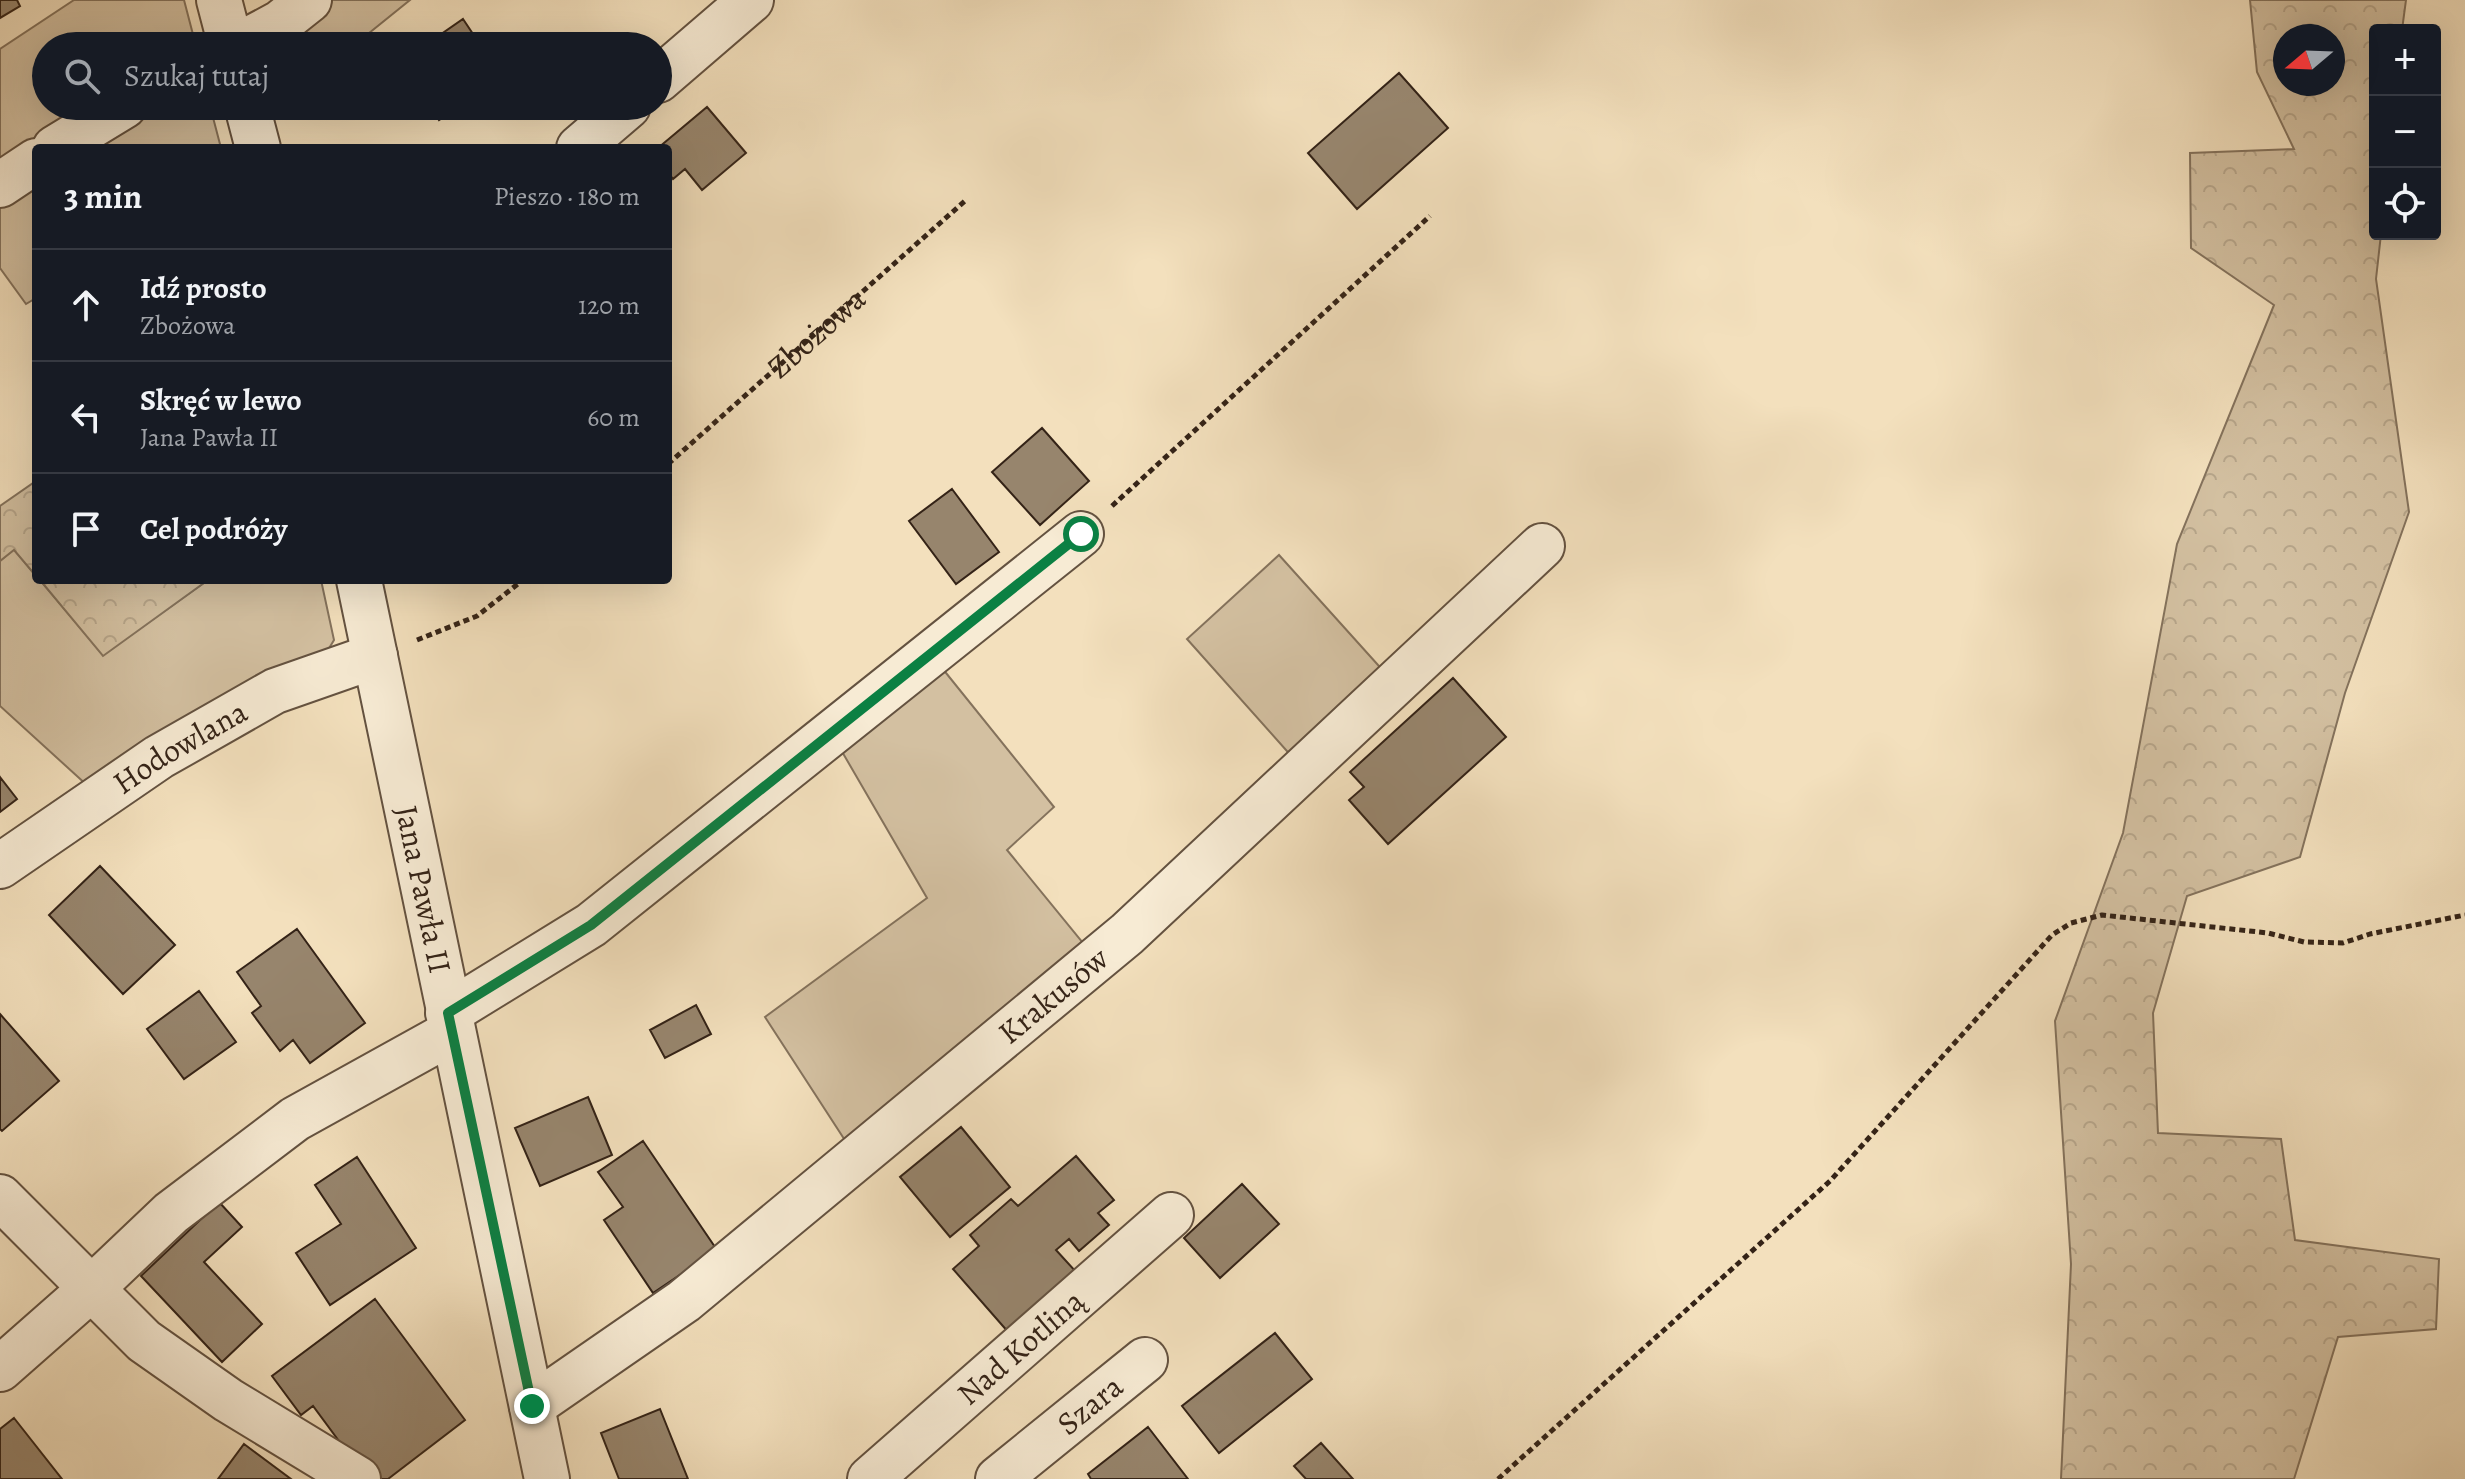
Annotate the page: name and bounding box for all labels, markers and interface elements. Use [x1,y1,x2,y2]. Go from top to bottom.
north arrow [2273,24,2345,96]
map controls [2369,24,2441,240]
button: + [2369,24,2441,96]
search box [32,32,672,120]
icon: search [60,54,104,98]
text: Szukaj tutaj [124,56,269,96]
button: − [2369,96,2441,168]
button: locate [2369,168,2441,240]
text: 3 min [64,173,142,220]
text: Pieszo · 180 m [494,179,640,214]
text: Idź prosto [140,268,267,308]
street label: Zbożowa [758,277,875,388]
icon: ahead [64,283,108,327]
text: 120 m [578,288,640,323]
text: Zbożowa [140,308,235,343]
text: Skręć w lewo [140,380,302,420]
icon: left [64,395,108,439]
text: 60 m [587,400,640,435]
text: Jana Pawła II [140,420,278,455]
icon: arrive [64,507,108,551]
text: Cel podróży [140,509,287,549]
route start [1063,516,1099,552]
street label: Hodowlana [104,689,255,804]
street label: Jana Pawła II [385,802,463,977]
street label: Krakusów [989,936,1118,1054]
street label: Nad Kotliną [947,1279,1094,1415]
street label: Szara [1047,1364,1132,1445]
route end [514,1388,550,1424]

